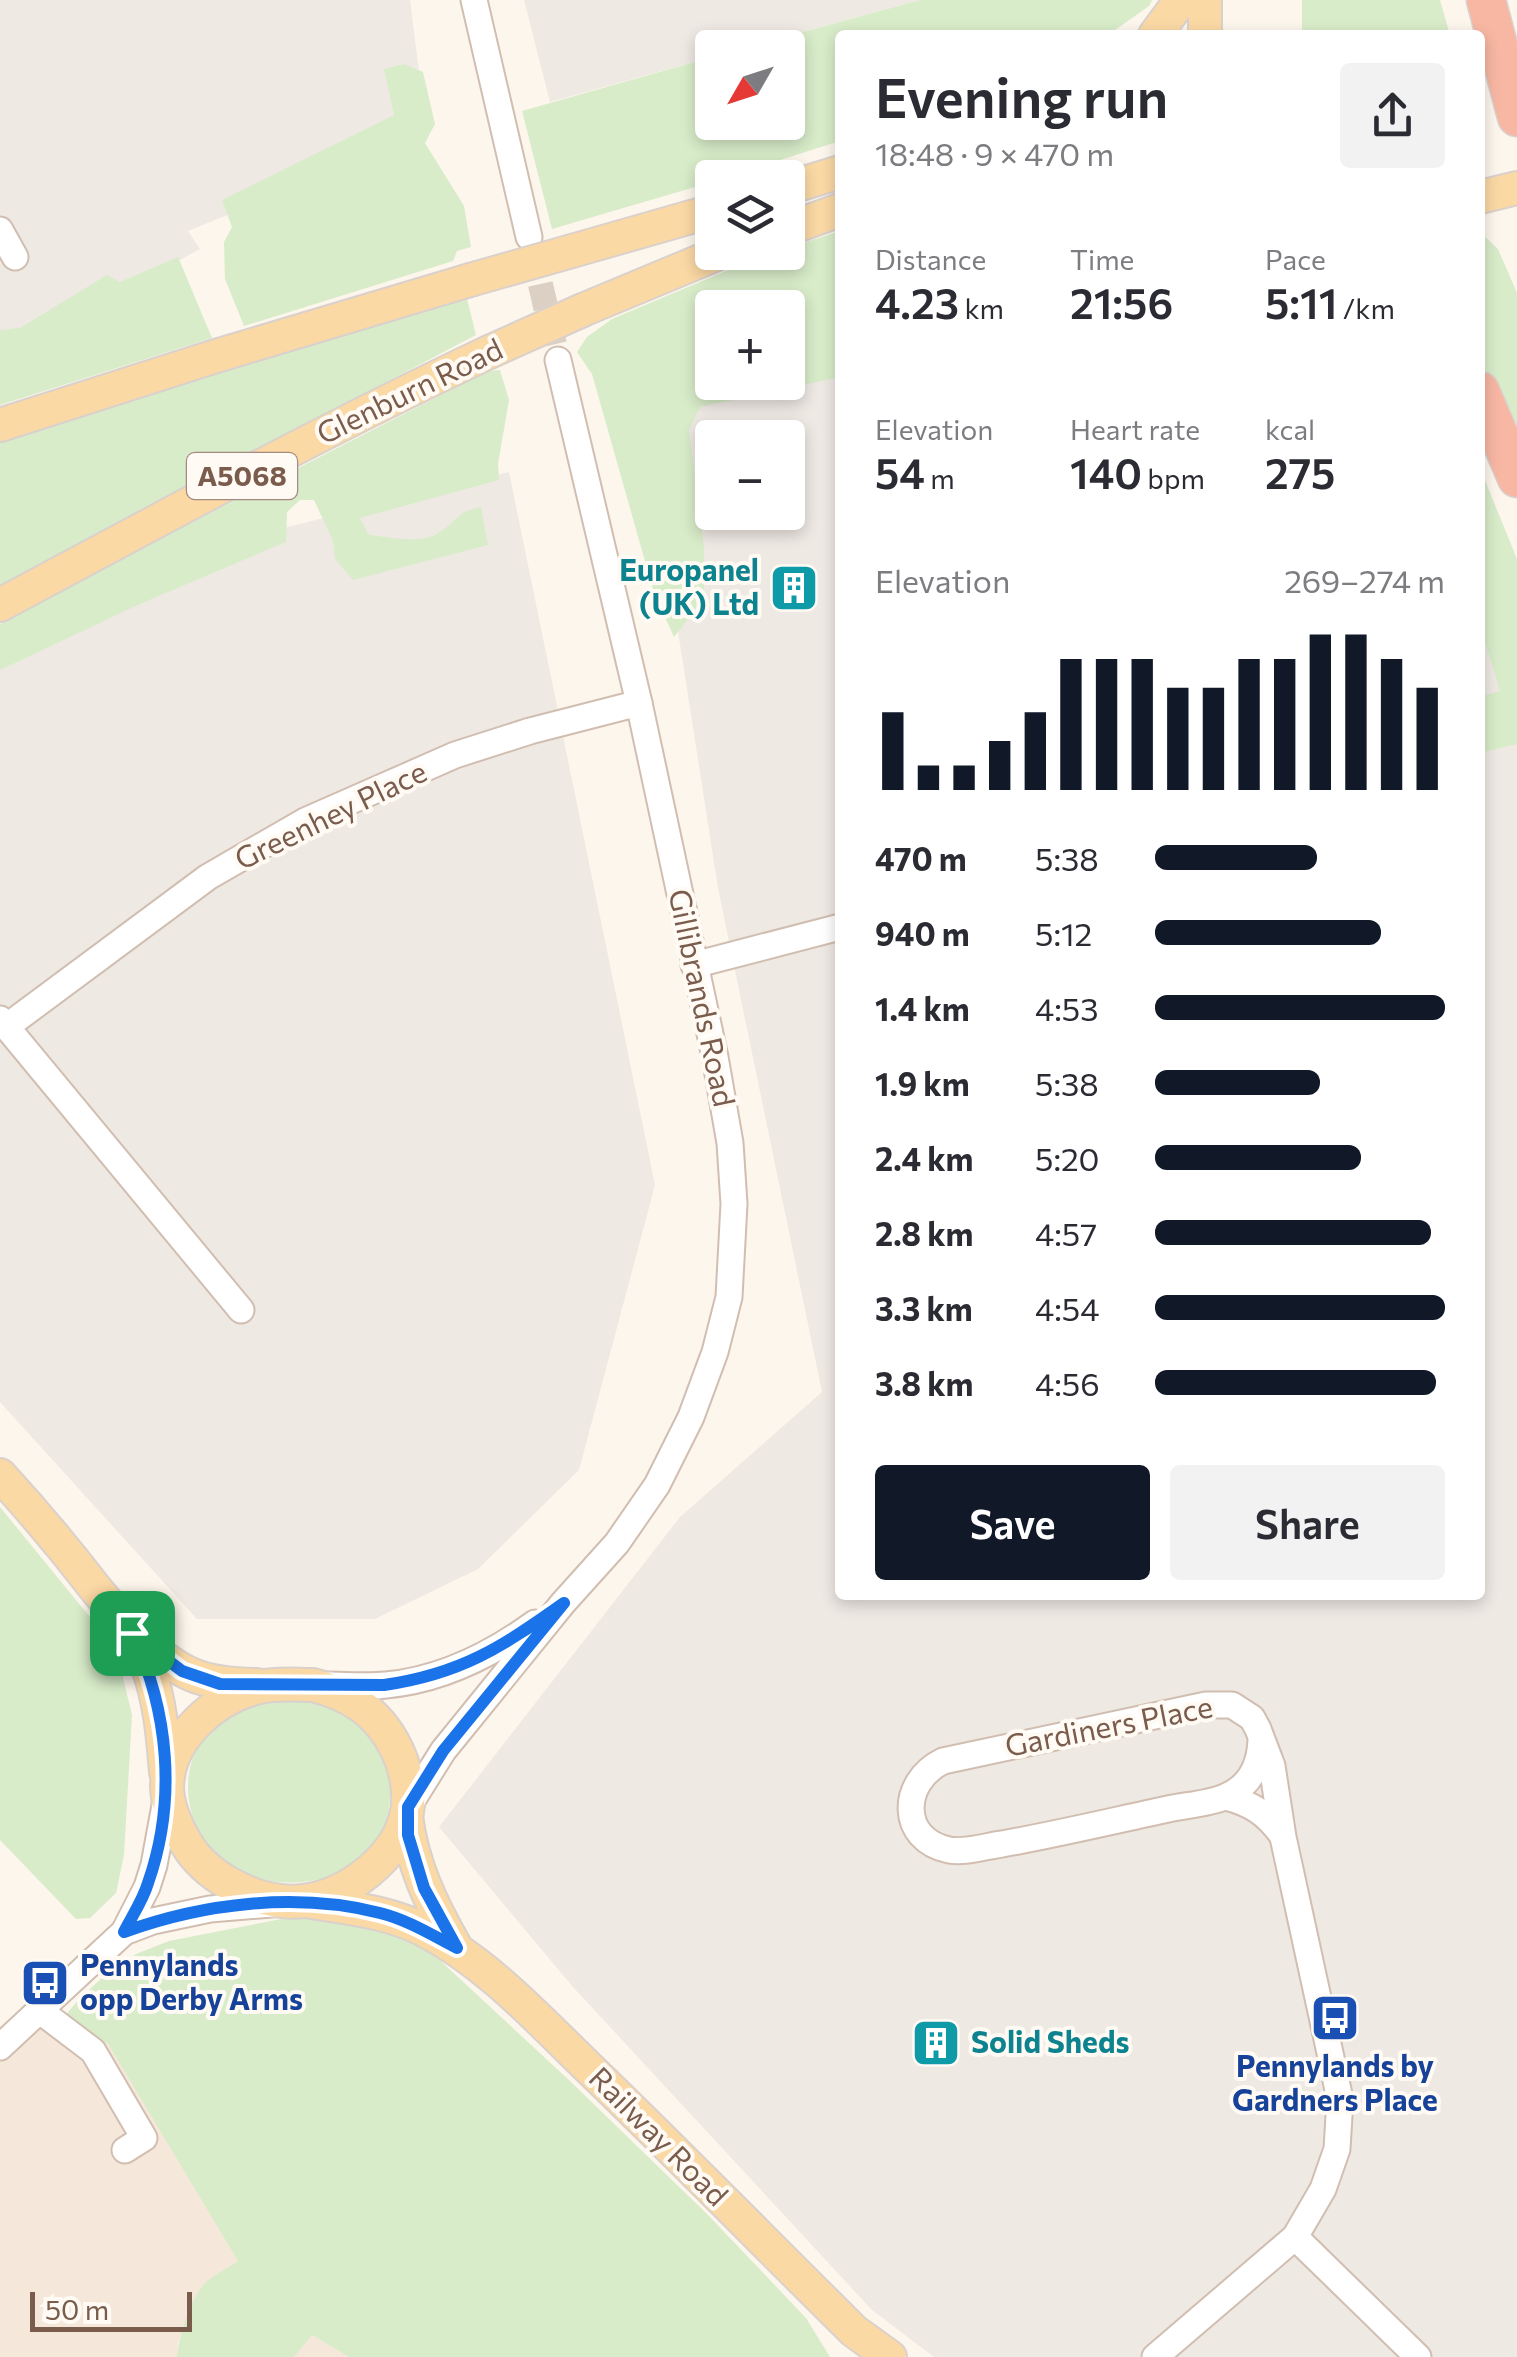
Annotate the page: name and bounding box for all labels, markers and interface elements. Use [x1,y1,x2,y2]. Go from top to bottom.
north arrow [695,30,805,140]
map controls [695,30,805,530]
text: Evening run [875,62,1168,129]
button: share [1340,63,1445,168]
text: 18:48 · 9 × 470 m [875,133,1114,173]
button: layers [695,160,805,270]
text: Distance [875,242,986,276]
text: Time [1070,242,1134,276]
text: Pace [1265,242,1326,276]
text: 4.23 [875,276,959,328]
text: 21:56 [1070,276,1173,328]
text: 5:11 [1265,276,1337,328]
button: + [695,290,805,400]
text: km [959,291,1004,325]
text: /km [1337,291,1395,325]
street label: Glenburn Road [310,329,508,451]
text: Elevation [875,412,993,446]
text: Heart rate [1070,412,1200,446]
text: kcal [1265,412,1315,446]
button: − [695,420,805,530]
text: 54 [875,446,925,498]
text: 140 [1070,446,1142,498]
text: 275 [1265,446,1335,498]
road number: A5068 [187,453,297,499]
text: m [925,461,955,495]
text: bpm [1142,461,1205,495]
place label: Europanel (UK) Ltd [619,550,759,621]
text: Elevation [875,560,1010,600]
text: 269–274 m [1284,560,1445,600]
building icon: Europanel (UK) Ltd [768,562,820,614]
street label: Greenhey Place [228,751,432,876]
text: 470 m [875,838,967,878]
text: 5:38 [1035,838,1099,878]
street label: Gillibrands Road [662,885,745,1110]
text: 940 m [875,913,970,953]
text: 5:12 [1035,913,1092,953]
text: 1.4 km [875,988,970,1028]
text: 4:53 [1035,988,1098,1028]
text: 1.9 km [875,1063,970,1103]
text: 5:38 [1035,1063,1099,1103]
text: 2.4 km [875,1138,973,1178]
text: 5:20 [1035,1138,1099,1178]
text: 2.8 km [875,1213,973,1253]
text: 4:57 [1035,1213,1097,1253]
text: 3.3 km [875,1288,973,1328]
text: 4:54 [1035,1288,1099,1328]
text: 3.8 km [875,1363,973,1403]
text: 4:56 [1035,1363,1100,1403]
button: Save [875,1465,1150,1580]
button: Share [1170,1465,1445,1580]
pin [90,1591,175,1676]
icon: arrive [105,1606,160,1661]
street label: Gardiners Place [1002,1686,1216,1763]
place label: Pennylands opp Derby Arms [80,1945,303,2016]
bus stop icon: Pennylands opp Derby Arms [19,1957,71,2009]
bus stop icon: Pennylands by Gardners Place [1309,1992,1361,2044]
building icon: Solid Sheds [910,2017,962,2069]
place label: Solid Sheds [971,2022,1129,2059]
place label: Pennylands by Gardners Place [1232,2046,1438,2117]
street label: Railway Road [583,2058,737,2212]
scale bar [30,2287,192,2332]
text: 50 m [45,2292,109,2326]

